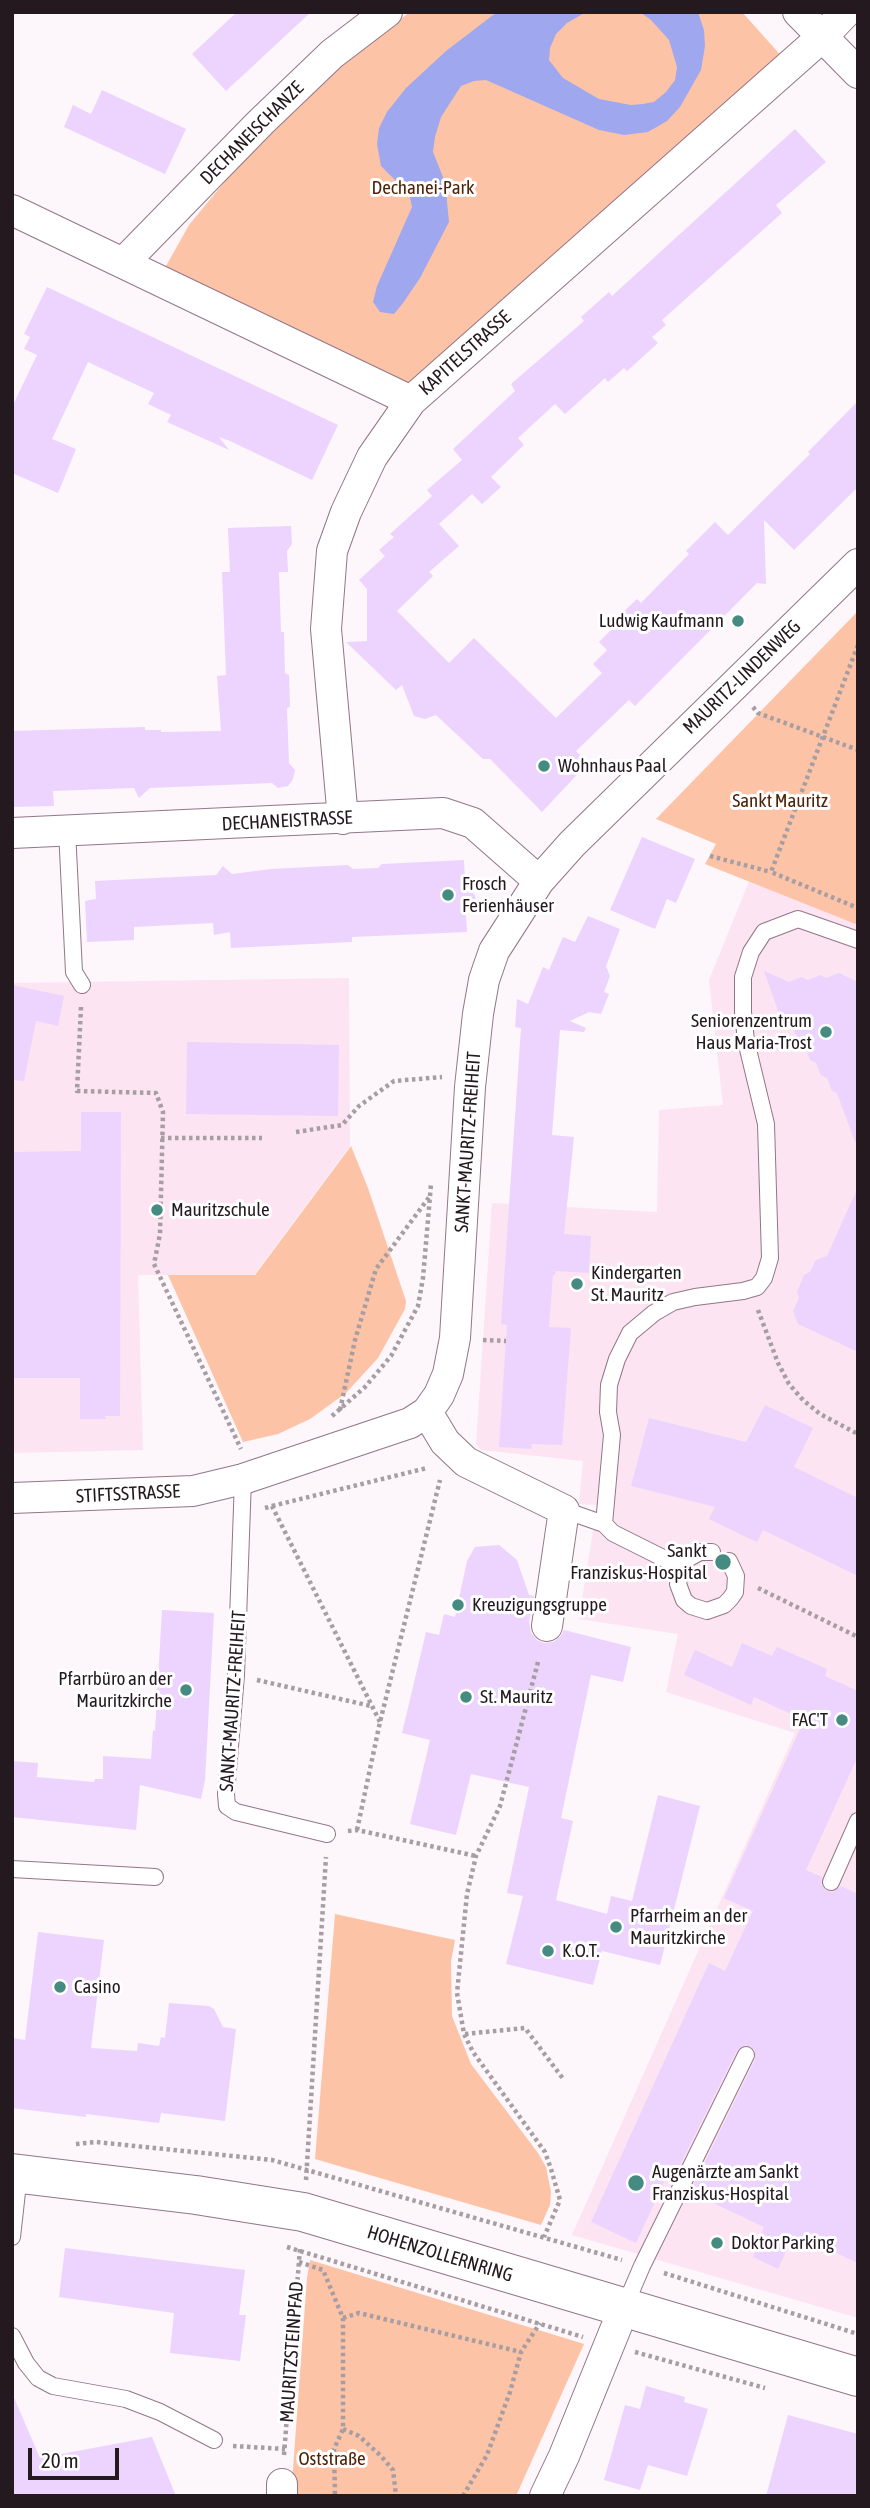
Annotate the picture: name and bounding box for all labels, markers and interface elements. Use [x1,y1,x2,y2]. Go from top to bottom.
street label: DECHANEISCHANZE [196,77,308,189]
park label: Dechanei-Park [372,177,474,199]
street label: KAPITELSTRASSE [414,306,516,400]
place label: Ludwig Kaufmann [599,610,724,632]
marker: Ludwig Kaufmann [730,613,746,629]
street label: MAURITZ-LINDENWEG [679,615,805,739]
place label: Wohnhaus Paal [558,755,667,777]
marker: Wohnhaus Paal [536,758,552,774]
park label: Sankt Mauritz [732,790,828,812]
street label: DECHANEISTRASSE [221,806,353,836]
place label: Frosch Ferienhäuser [462,873,554,917]
marker: Frosch Ferienhäuser [440,887,456,903]
place label: Seniorenzentrum Haus Maria-Trost [691,1010,812,1054]
marker: Seniorenzentrum Haus Maria-Trost [818,1024,834,1040]
street label: SANKT-MAURITZ-FREIHEIT [450,1051,486,1233]
place label: Mauritzschule [171,1199,270,1221]
marker: Mauritzschule [149,1202,165,1218]
place label: Kindergarten St. Mauritz [591,1262,682,1306]
marker: Kindergarten St. Mauritz [569,1276,585,1292]
street label: STIFTSSTRASSE [75,1480,181,1508]
place label: Sankt Franziskus-Hospital [570,1540,707,1584]
marker: Sankt Franziskus-Hospital [713,1552,733,1572]
place label: Kreuzigungsgruppe [472,1594,607,1616]
marker: Kreuzigungsgruppe [450,1597,466,1613]
street label: SANKT-MAURITZ-FREIHEIT [215,1610,251,1792]
place label: Pfarrbüro an der Mauritzkirche [58,1668,172,1712]
marker: Pfarrbüro an der Mauritzkirche [178,1682,194,1698]
place label: St. Mauritz [480,1686,552,1708]
marker: St. Mauritz [458,1689,474,1705]
place label: FAC'T [791,1709,828,1731]
marker: FAC'T [834,1712,850,1728]
place label: Pfarrheim an der Mauritzkirche [630,1905,747,1949]
marker: Pfarrheim an der Mauritzkirche [608,1919,624,1935]
place label: K.O.T. [562,1940,600,1962]
marker: K.O.T. [540,1943,556,1959]
place label: Casino [74,1976,121,1998]
marker: Casino [52,1979,68,1995]
place label: Augenärzte am Sankt Franziskus-Hospital [652,2161,799,2205]
marker: Augenärzte am Sankt Franziskus-Hospital [626,2173,646,2193]
street label: HOHENZOLLERNRING [364,2221,516,2287]
place label: Doktor Parking [731,2232,834,2254]
marker: Doktor Parking [709,2235,725,2251]
street label: MAURITZSTEINPFAD [276,2281,308,2423]
scale bar [32,2434,122,2478]
text: 20 m [41,2448,79,2472]
park label: Oststraße [298,2448,366,2470]

